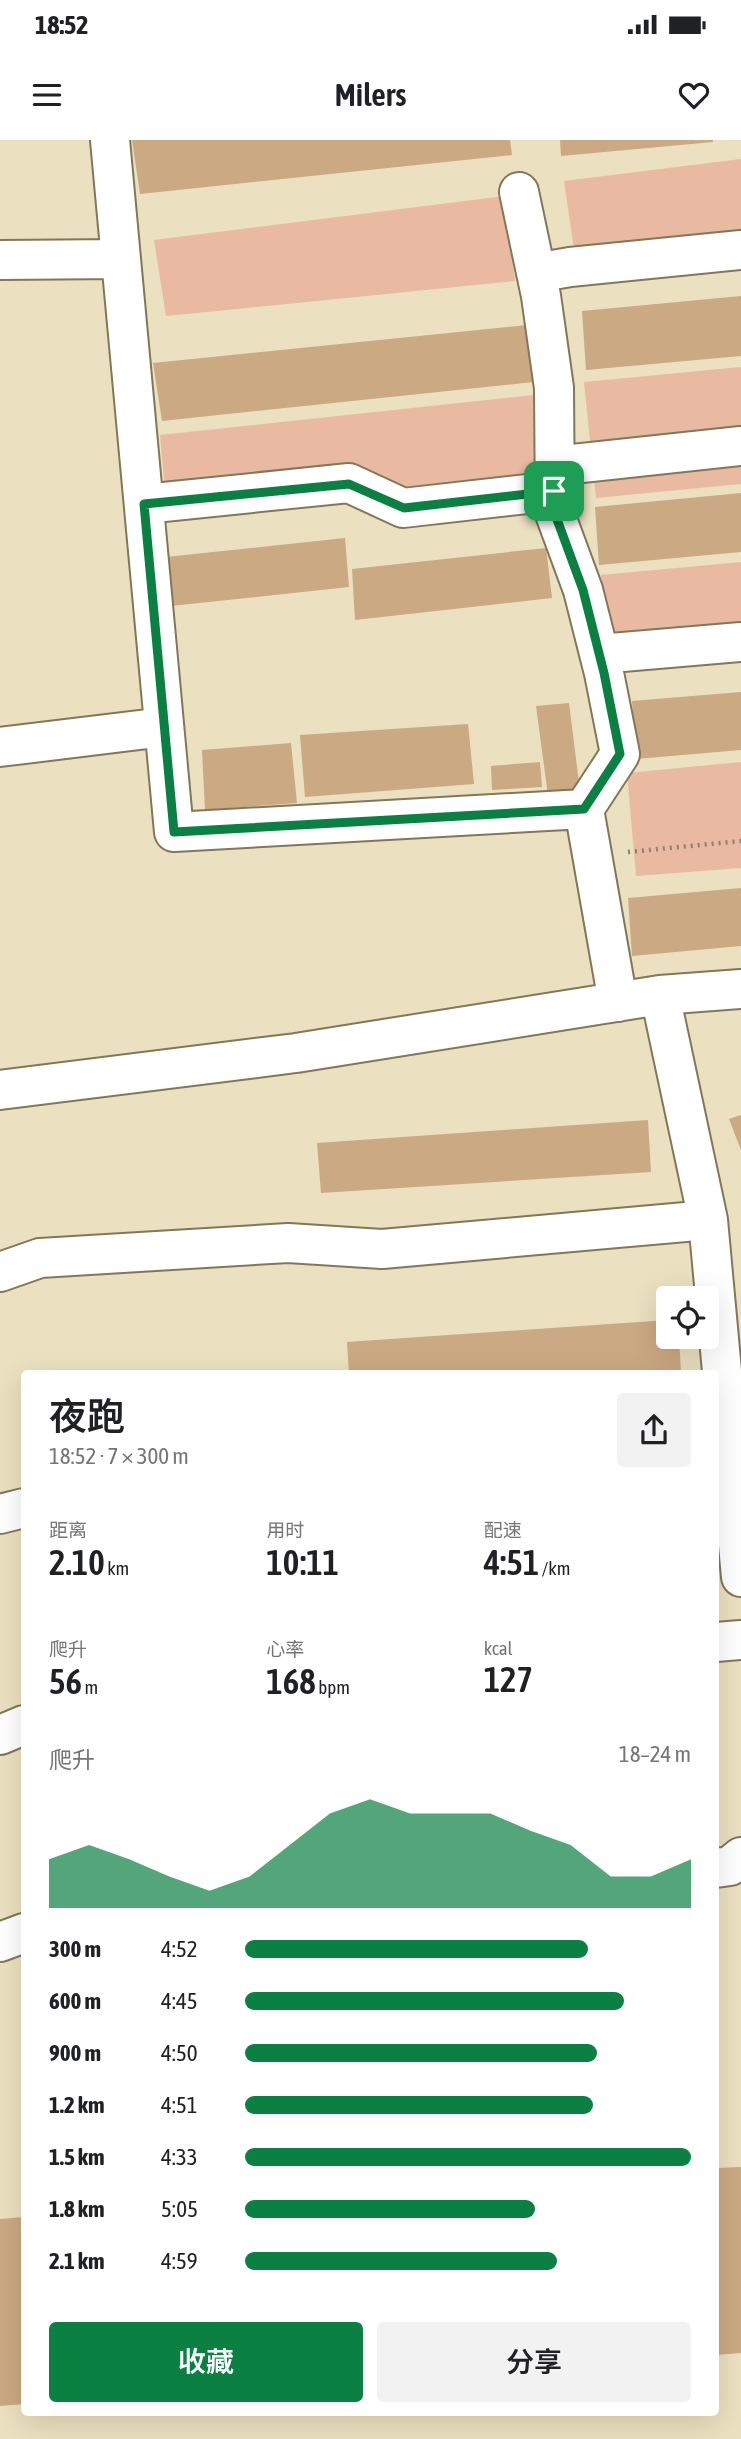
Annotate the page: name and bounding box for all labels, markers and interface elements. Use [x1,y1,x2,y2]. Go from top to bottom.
text: 18:52 [35,10,89,40]
icon: menu [28,76,66,114]
text: Milers [334,76,407,113]
icon: heart [675,76,713,114]
pin [524,461,584,521]
icon: arrive [535,472,573,510]
map controls [656,1286,719,1349]
button: locate [656,1286,719,1349]
button: share [617,1393,691,1467]
text: 夜跑 [49,1395,125,1438]
text: 18:52 · 7 × 300 m [49,1443,189,1469]
text: 距离 [49,1519,87,1541]
text: 用时 [266,1519,304,1541]
text: 配速 [484,1519,522,1541]
text: 2.10 [49,1542,105,1582]
text: 10:11 [266,1542,339,1582]
text: 4:51 [484,1542,539,1582]
text: km [105,1557,129,1579]
text: /km [539,1557,570,1579]
text: kcal [484,1637,513,1659]
text: 爬升 [49,1638,87,1660]
text: 心率 [266,1638,304,1660]
text: 127 [484,1659,533,1699]
text: 56 [49,1661,82,1701]
text: 168 [266,1661,316,1701]
text: m [82,1676,98,1698]
text: bpm [316,1676,350,1698]
text: 18–24 m [619,1741,691,1767]
text: 爬升 [49,1747,95,1773]
text: 300 m [49,1936,101,1962]
text: 4:52 [161,1936,198,1962]
text: 600 m [49,1988,101,2014]
text: 4:45 [161,1988,198,2014]
text: 900 m [49,2040,101,2066]
text: 4:50 [161,2040,198,2066]
text: 1.2 km [49,2092,105,2118]
text: 4:51 [161,2092,198,2118]
text: 1.5 km [49,2144,105,2170]
text: 4:33 [161,2144,198,2170]
text: 1.8 km [49,2196,105,2222]
text: 5:05 [161,2196,198,2222]
text: 2.1 km [49,2248,105,2274]
text: 4:59 [161,2248,198,2274]
button: 收藏 [49,2322,363,2402]
button: 分享 [377,2322,691,2402]

